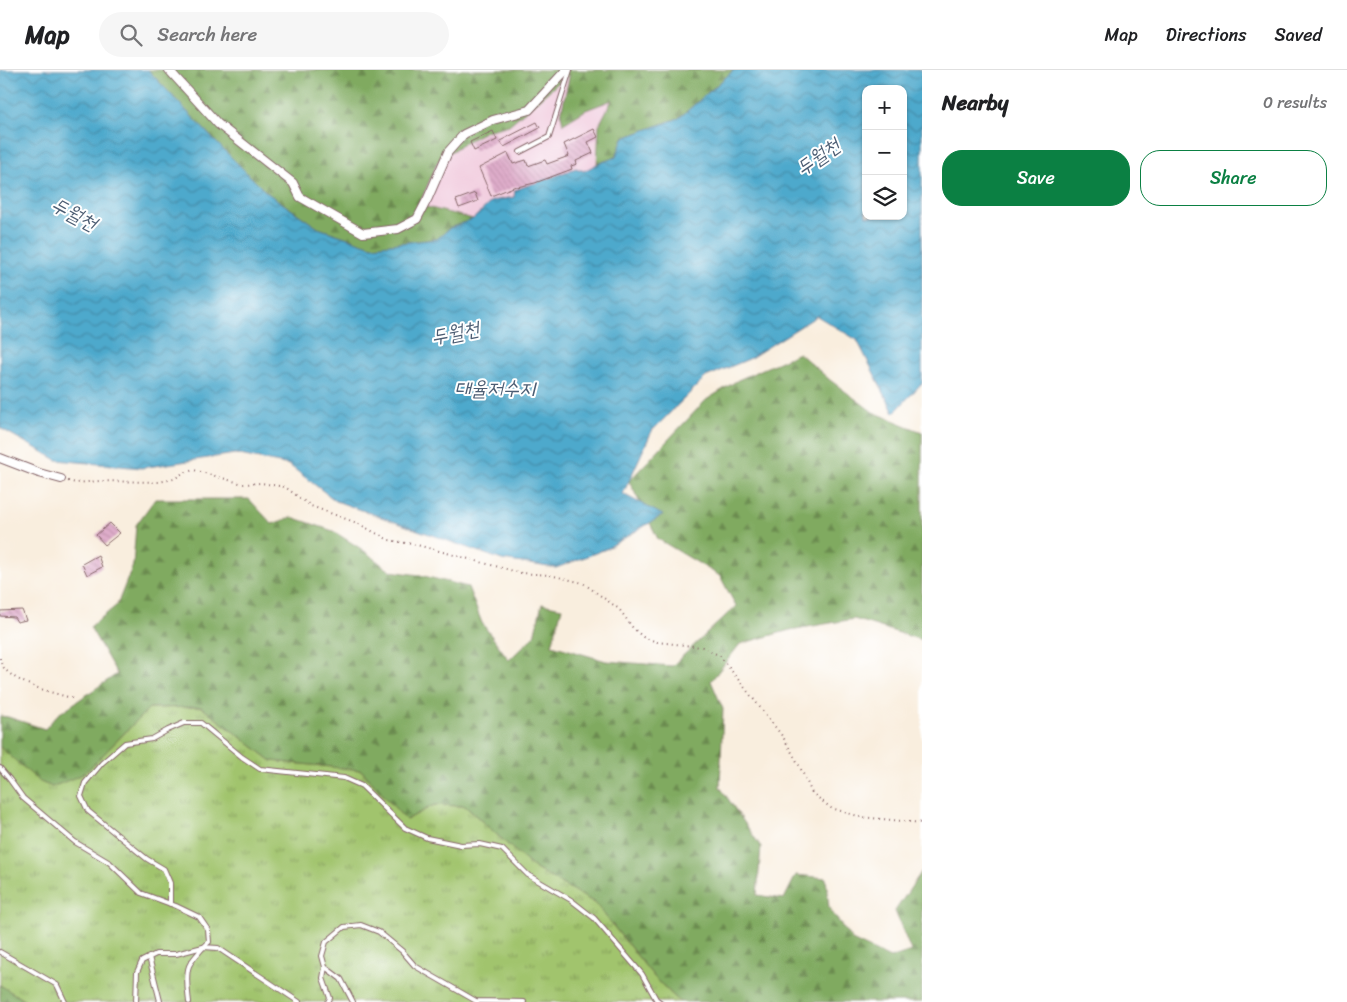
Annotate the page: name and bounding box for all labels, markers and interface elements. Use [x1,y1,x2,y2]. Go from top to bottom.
search box [99,12,449,57]
text: Map [25,14,69,56]
text: Search here [157,18,257,51]
text: Map [1105,19,1138,51]
text: Directions [1166,19,1247,51]
text: Saved [1275,19,1322,51]
icon: search [117,21,145,49]
text: Nearby [942,84,1008,122]
map controls [862,85,907,220]
button: + [862,85,907,130]
text: 0 results [1263,88,1327,117]
water label: 두월천 [788,128,849,185]
button: − [862,130,907,175]
button: Save [942,150,1130,206]
button: Share [1140,150,1327,206]
button: layers [862,175,907,220]
water label: 두월천 [44,187,105,242]
water label: 두월천 [428,311,484,355]
water label: 대율저수지 [455,371,537,406]

